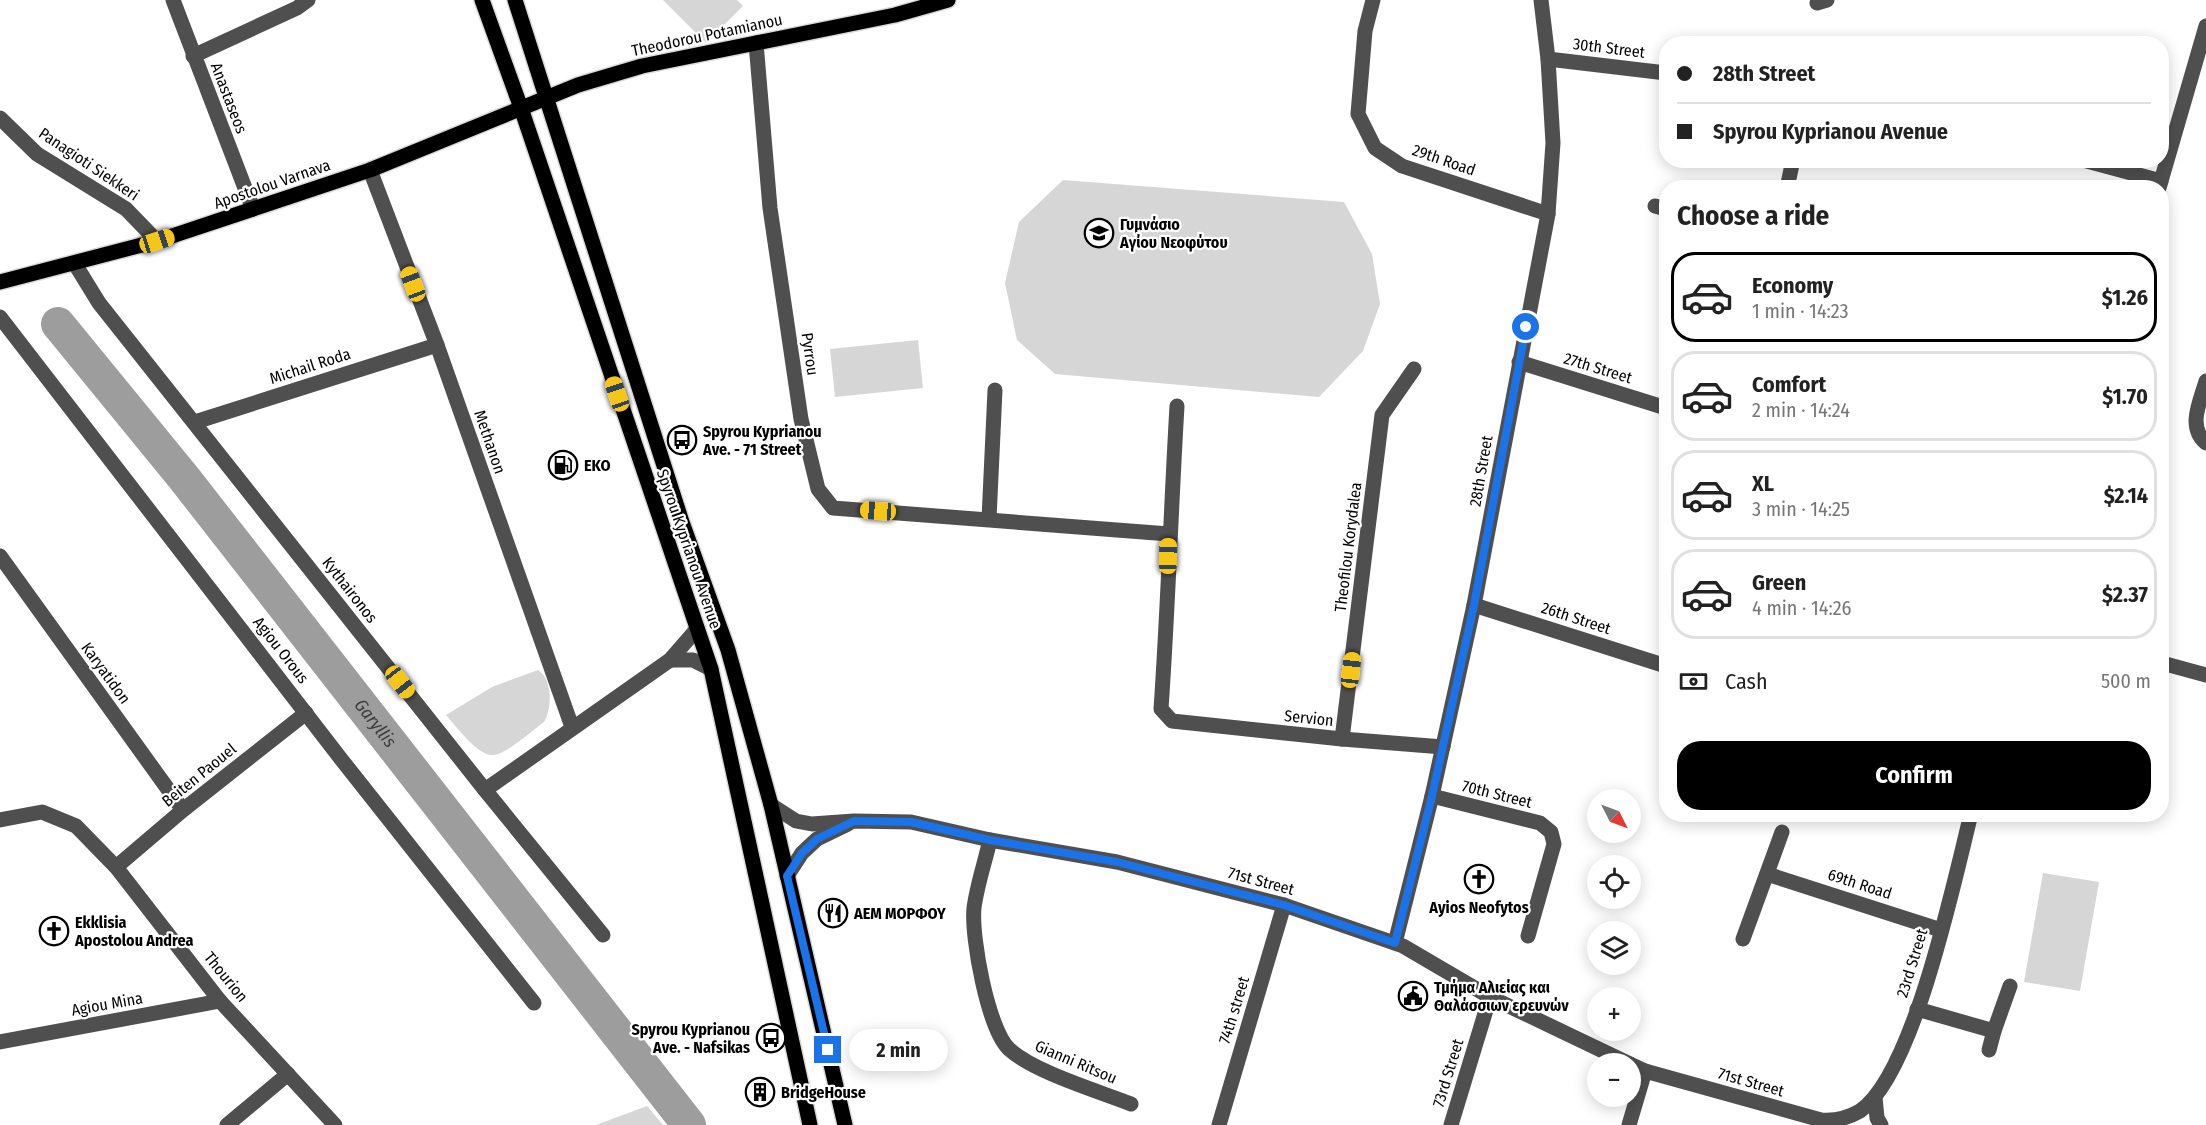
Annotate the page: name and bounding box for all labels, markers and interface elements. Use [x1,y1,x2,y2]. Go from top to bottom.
street label: Theodorou Potamianou [630,10,784,60]
street label: 30th Street [1572,34,1647,62]
street label: Anastaseos [207,60,251,136]
text: 28th Street [1713,60,1815,87]
text: Spyrou Kyprianou Avenue [1713,118,1948,145]
street label: Panagioti Siekkeri [35,124,143,204]
street label: 29th Road [1410,140,1478,180]
street label: Apostolou Varnava [211,155,333,213]
text: Choose a ride [1677,200,1829,232]
place label: Γυμνάσιο Αγίου Νεοφύτου [1119,215,1228,252]
school or university icon: Γυμνάσιο Αγίου Νεοφύτου [1083,217,1115,249]
car [137,227,177,255]
car [398,264,428,304]
icon: car [1680,270,1734,324]
text: Economy [1752,272,1833,299]
text: $1.26 [2102,284,2148,311]
text: 1 min · 14:23 [1752,299,1849,323]
route start [1512,313,1539,340]
street label: Pyrrou [798,331,822,377]
street label: Michail Roda [267,344,353,388]
street label: 27th Street [1562,349,1635,388]
icon: car [1680,369,1734,423]
text: Comfort [1752,371,1826,398]
car [603,374,631,414]
text: $1.70 [2102,383,2148,410]
text: 2 min · 14:24 [1752,398,1850,422]
street label: Methanon [470,408,510,476]
place label: Spyrou Kyprianou Ave. - 71 Street [702,422,822,459]
bus stop icon: Spyrou Kyprianou Ave. - 71 Street [666,424,698,456]
street label: 28th Street [1465,433,1497,508]
fuel station icon: EKO [547,449,579,481]
place label: EKO [584,456,611,475]
street label: Spyrou Kyprianou Avenue [653,467,725,631]
icon: car [1680,468,1734,522]
text: XL [1752,470,1774,497]
street label: Theofilou Korydalea [1331,481,1365,613]
text: $2.14 [2104,482,2148,509]
text: 3 min · 14:25 [1752,497,1850,521]
car [859,501,897,521]
car [1159,538,1177,574]
street label: Kythaironos [318,553,382,627]
icon: car [1680,567,1734,621]
text: Green [1752,569,1806,596]
text: $2.37 [2102,581,2148,608]
text: 4 min · 14:26 [1752,596,1851,620]
street label: 26th Street [1539,598,1614,638]
street label: Agiou Orous [249,613,313,687]
street label: Karyatidon [77,639,135,707]
car [1340,651,1362,689]
car [382,662,418,702]
icon: cash [1677,665,1710,698]
text: Cash [1725,668,1768,695]
text: 500 m [2101,669,2151,693]
water label: Garyllis [350,695,401,752]
street label: Servion [1283,706,1335,730]
street label: Beiten Paouel [158,739,240,811]
button: Confirm [1677,741,2151,810]
street label: 70th Street [1460,776,1535,812]
north arrow [1587,789,1641,843]
map controls [1587,789,1641,1107]
button: locate [1587,855,1641,909]
street label: 71st Street [1226,863,1297,899]
church icon: Ayios Neofytos [1463,863,1495,895]
street label: 69th Road [1826,865,1894,903]
restaurant icon: ΑΕΜ ΜΟΡΦΟΥ [817,897,849,929]
place label: Ayios Neofytos [1428,898,1529,917]
place label: ΑΕΜ ΜΟΡΦΟΥ [853,904,946,923]
place label: Ekklisia Apostolou Andrea [74,913,193,950]
church icon: Ekklisia Apostolou Andrea [38,915,70,947]
button: layers [1587,921,1641,975]
street label: 23rd Street [1893,926,1932,1000]
street label: Thourion [200,948,252,1006]
street label: 74th street [1215,973,1253,1046]
place label: Τμήμα Αλιείας και Θαλάσσιων ερευνών [1434,978,1569,1015]
public building icon: Τμήμα Αλιείας και Θαλάσσιων ερευνών [1397,980,1429,1012]
button: + [1587,987,1641,1041]
street label: Agiou Mina [70,988,144,1020]
place label: Spyrou Kyprianou Ave. - Nafsikas [631,1020,750,1057]
bus stop icon: Spyrou Kyprianou Ave. - Nafsikas [755,1022,787,1054]
callout: 2 min [849,1029,948,1071]
route end [814,1036,841,1063]
street label: Gianni Ritsou [1032,1036,1120,1088]
street label: 73rd Street [1429,1036,1468,1109]
text: 2 min [876,1038,921,1062]
button: − [1587,1053,1641,1107]
street label: 71st Street [1716,1064,1787,1101]
building icon: BridgeHouse [744,1076,776,1108]
place label: BridgeHouse [781,1083,866,1102]

